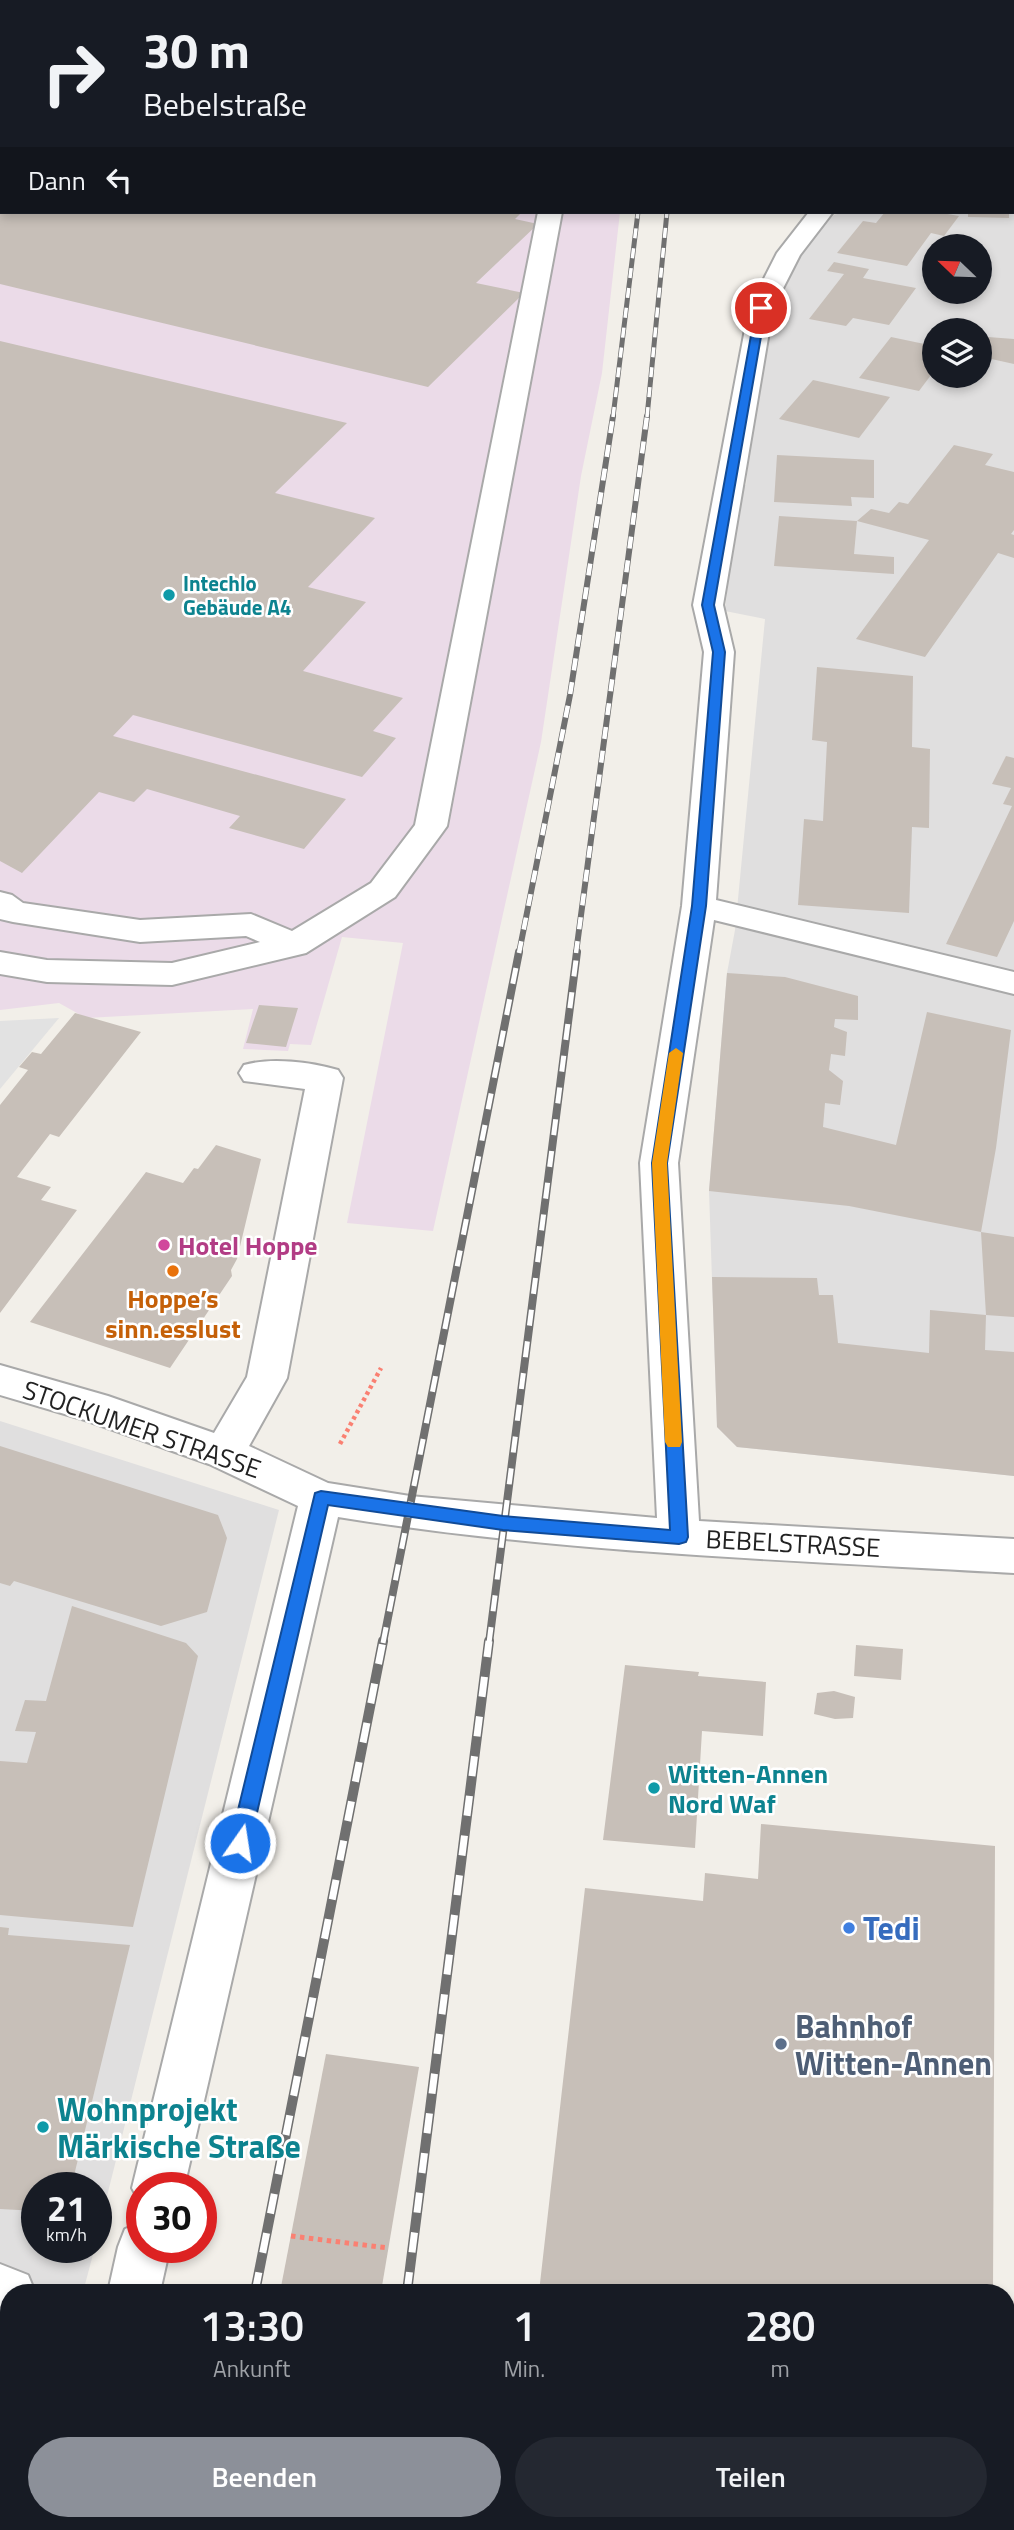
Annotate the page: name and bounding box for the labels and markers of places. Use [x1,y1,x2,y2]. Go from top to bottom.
pin [731,278,791,338]
place label: Intechlo Gebäude A4 [183,567,292,623]
marker: Intechlo Gebäude A4 [161,587,177,603]
place label: Hotel Hoppe [178,1226,318,1265]
marker: Hotel Hoppe [156,1237,172,1253]
marker: Hoppe’s sinn.esslust [165,1263,181,1279]
place label: Hoppe’s sinn.esslust [105,1279,241,1348]
place label: Witten-Annen Nord Waf [668,1754,828,1823]
marker: Witten-Annen Nord Waf [646,1780,662,1796]
place label: Tedi [863,1904,920,1952]
marker: Tedi [841,1920,857,1936]
place label: Bahnhof Witten-Annen [795,2002,992,2087]
marker: Bahnhof Witten-Annen [773,2036,789,2052]
place label: Wohnprojekt Märkische Straße [57,2085,301,2170]
marker: Wohnprojekt Märkische Straße [35,2119,51,2135]

